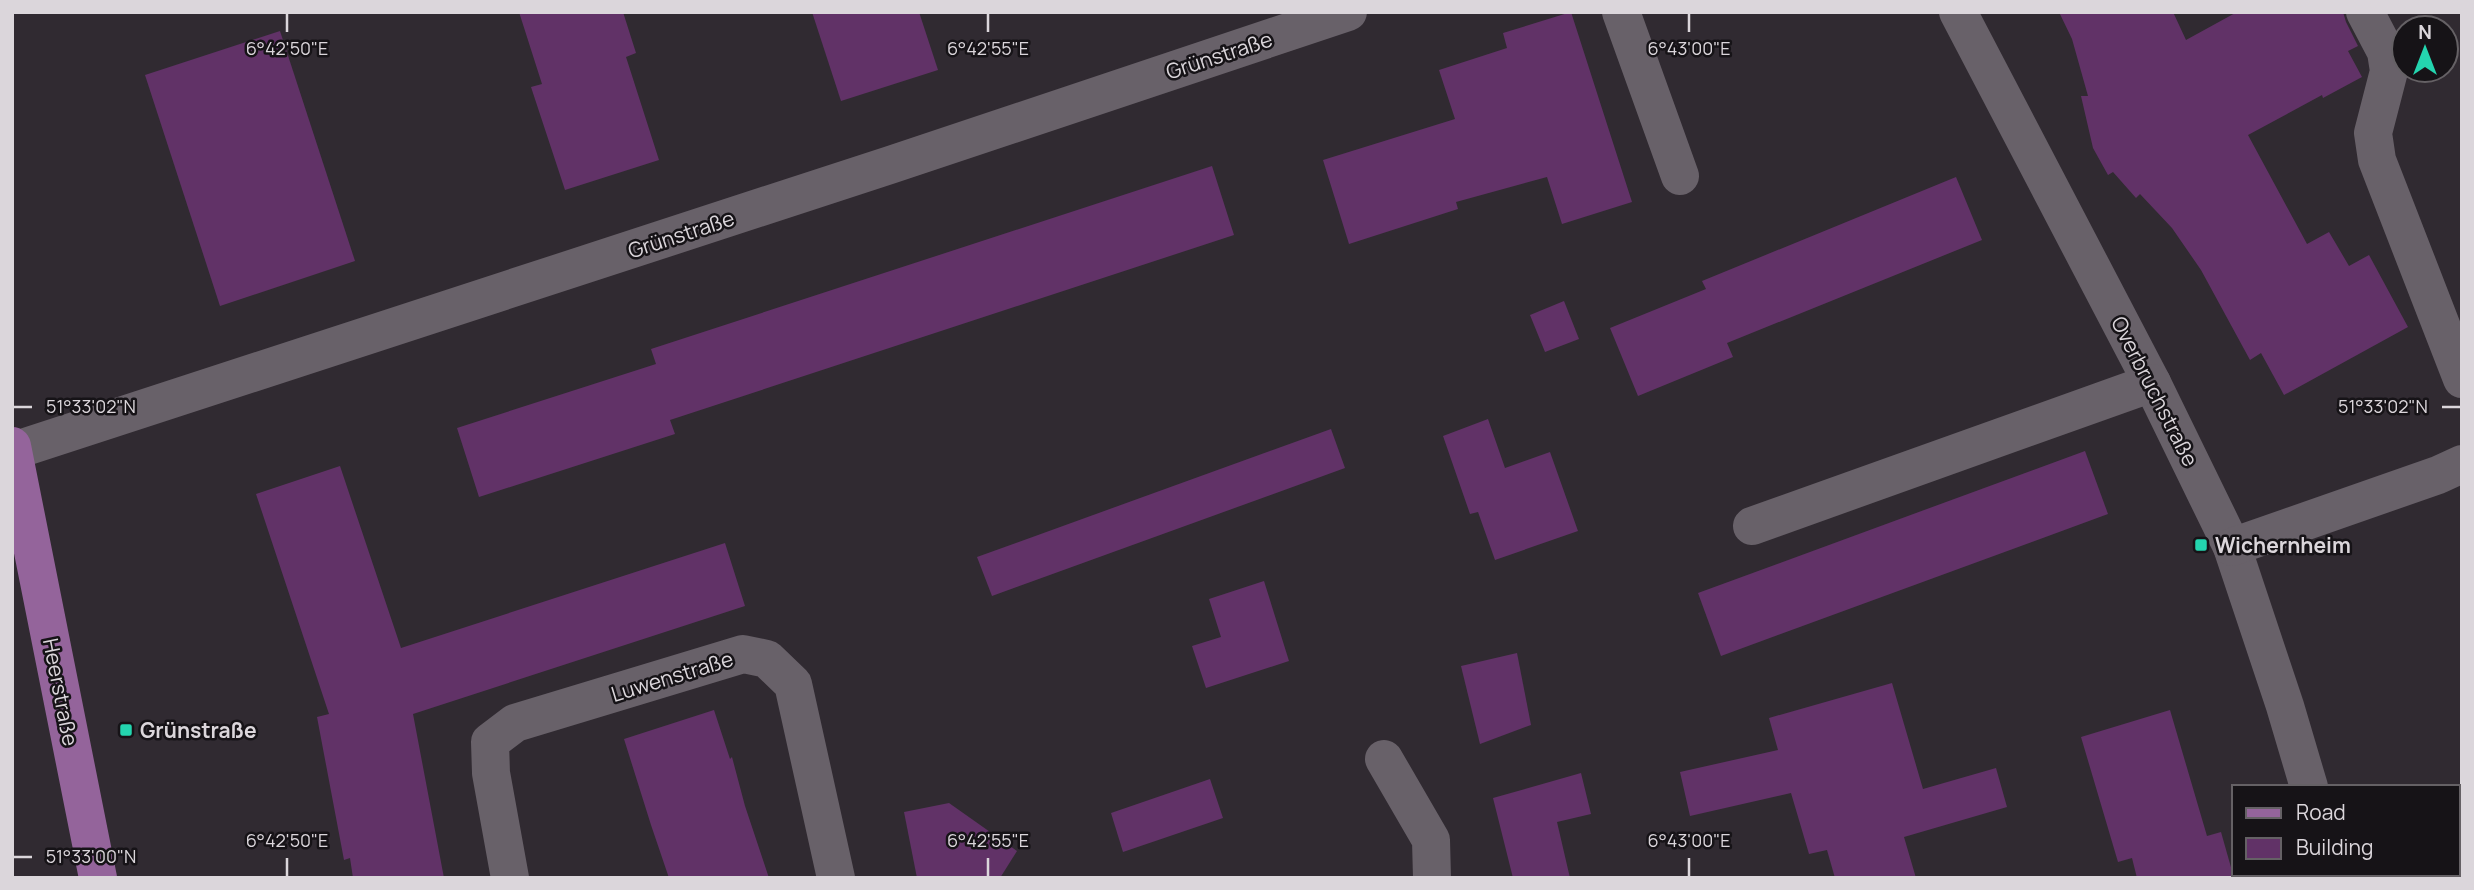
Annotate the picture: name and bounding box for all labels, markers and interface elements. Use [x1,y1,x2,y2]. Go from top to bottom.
north arrow [2390,14,2460,84]
text: N [2418,19,2432,45]
street label: Grünstraße [1162,25,1276,85]
text: 6°42'50"E [246,36,328,60]
text: 6°42'55"E [947,36,1029,60]
text: 6°43'00"E [1648,36,1730,60]
street label: Grünstraße [624,204,738,264]
street label: Overbruchstraße [2105,311,2205,471]
text: 51°33'02"N [46,394,136,418]
text: 51°33'02"N [2338,394,2428,418]
place label: Wichernheim [2215,531,2351,559]
marker: Wichernheim [2193,537,2209,553]
street label: Heerstraße [37,636,85,748]
street label: Luwenstraße [607,644,737,708]
place label: Grünstraße [140,716,257,744]
marker: Grünstraße [118,722,134,738]
legend [2232,785,2460,876]
text: Road [2296,798,2346,826]
text: 6°42'50"E [246,828,328,852]
text: 6°42'55"E [947,828,1029,852]
text: 6°43'00"E [1648,828,1730,852]
text: Building [2296,833,2373,861]
text: 51°33'00"N [46,844,136,868]

